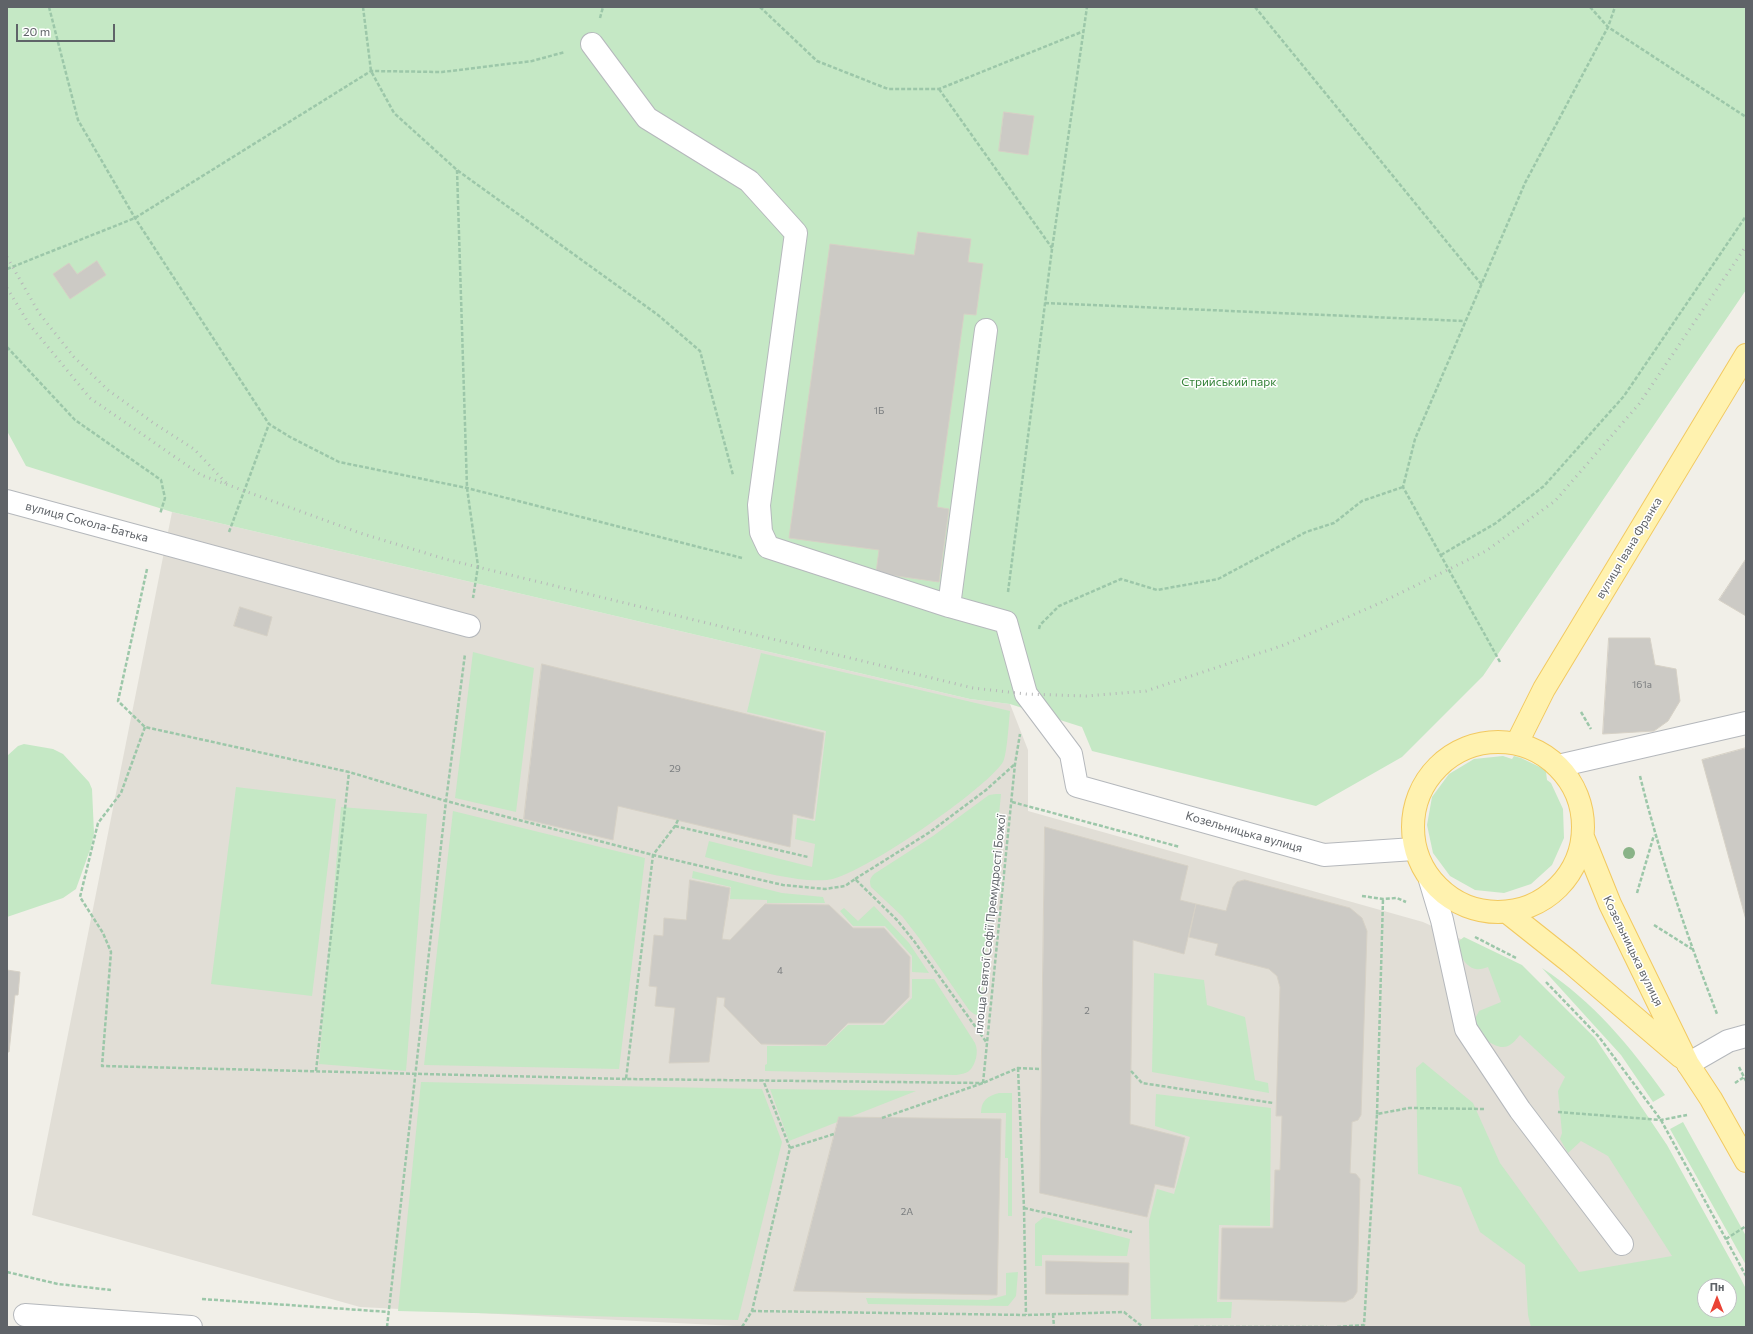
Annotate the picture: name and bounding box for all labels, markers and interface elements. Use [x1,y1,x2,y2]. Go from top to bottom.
scale bar [18,16,117,42]
text: 20 m [23,24,50,38]
park label: Стрийський парк [1181,375,1277,389]
house number: 1Б [874,405,884,417]
street label: вулиця Івана Франка [1593,495,1665,601]
street label: вулиця Сокола-Батька [24,499,150,545]
house number: 161а [1632,679,1652,691]
house number: 29 [669,763,681,775]
street label: Козельницька вулиця [1184,808,1304,856]
street label: площа Святої Софії Премудрості Божої [971,813,1009,1035]
street label: Козельницька вулиця [1600,893,1666,1009]
house number: 4 [777,965,783,977]
house number: 2 [1084,1005,1090,1017]
house number: 2А [901,1206,913,1218]
north arrow [1697,1278,1737,1318]
text: Пн [1710,1280,1724,1293]

